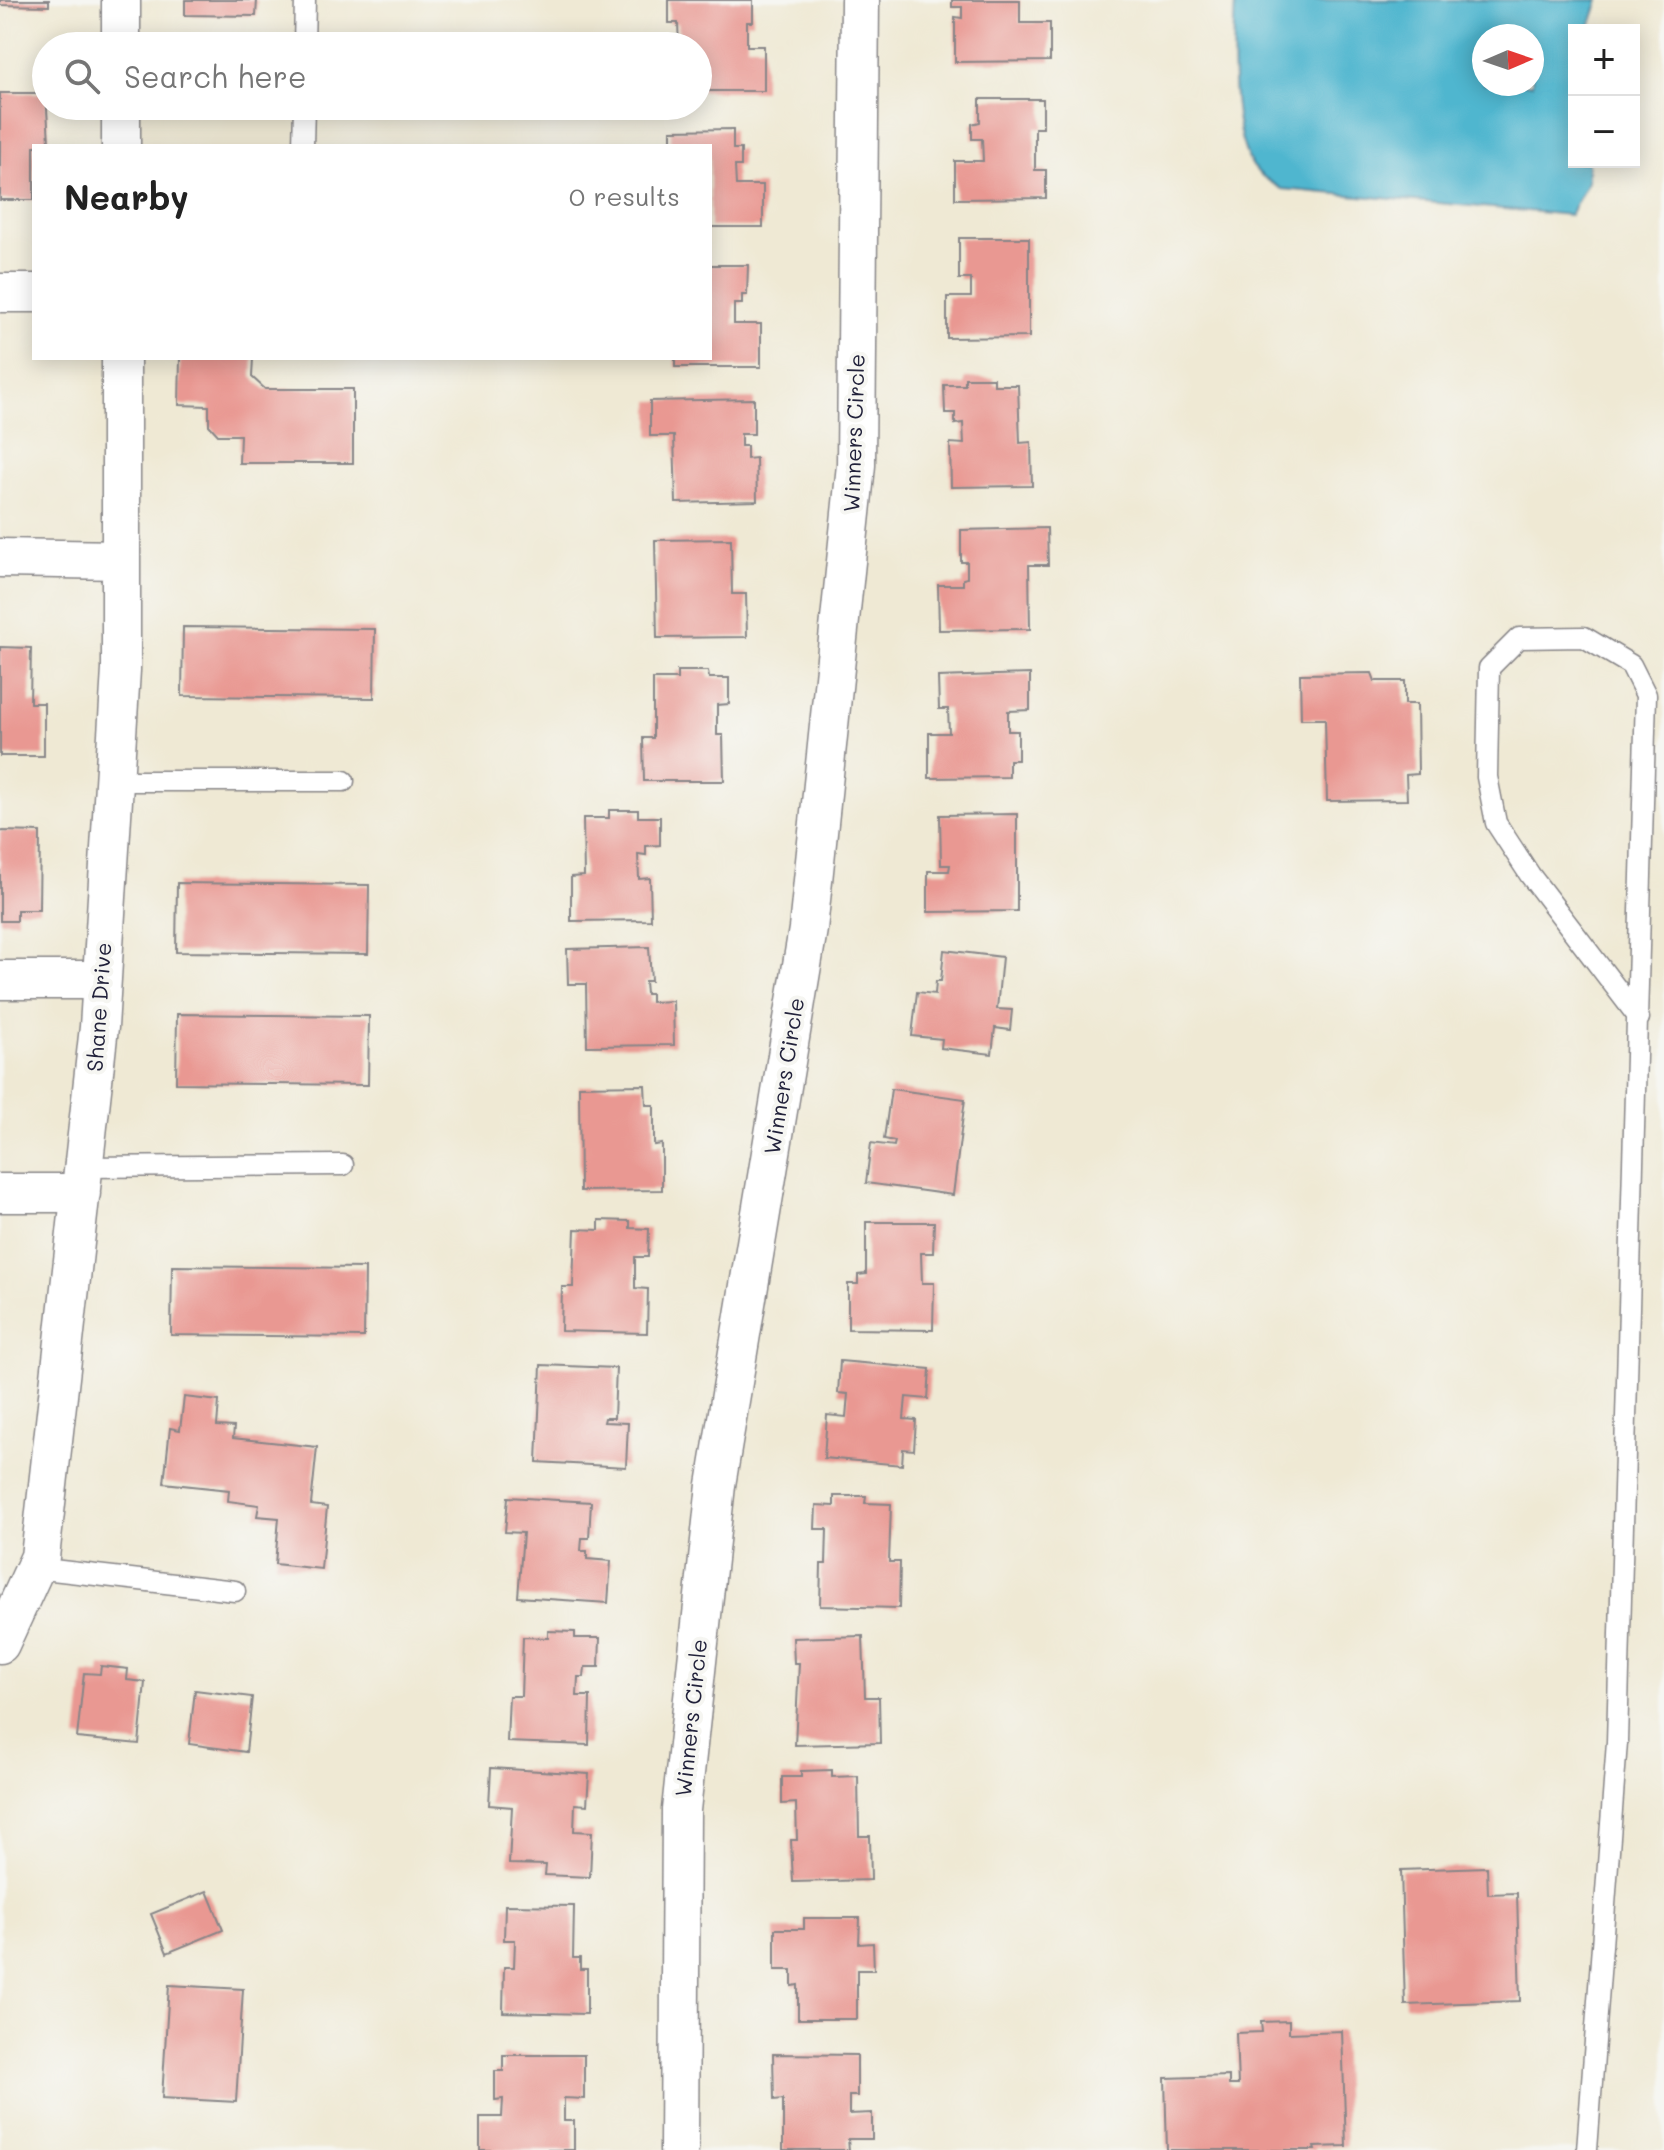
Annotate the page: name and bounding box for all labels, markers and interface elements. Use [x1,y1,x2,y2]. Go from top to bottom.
north arrow [1472,24,1544,96]
map controls [1568,24,1640,168]
button: + [1568,24,1640,96]
search box [32,32,712,120]
icon: search [60,54,104,98]
text: Search here [124,56,307,96]
button: − [1568,96,1640,168]
text: Nearby [64,174,189,219]
text: 0 results [569,179,680,213]
street label: Winners Circle [836,353,871,513]
street label: Shane Drive [80,941,117,1073]
street label: Winners Circle [757,995,810,1156]
street label: Winners Circle [668,1638,713,1798]

